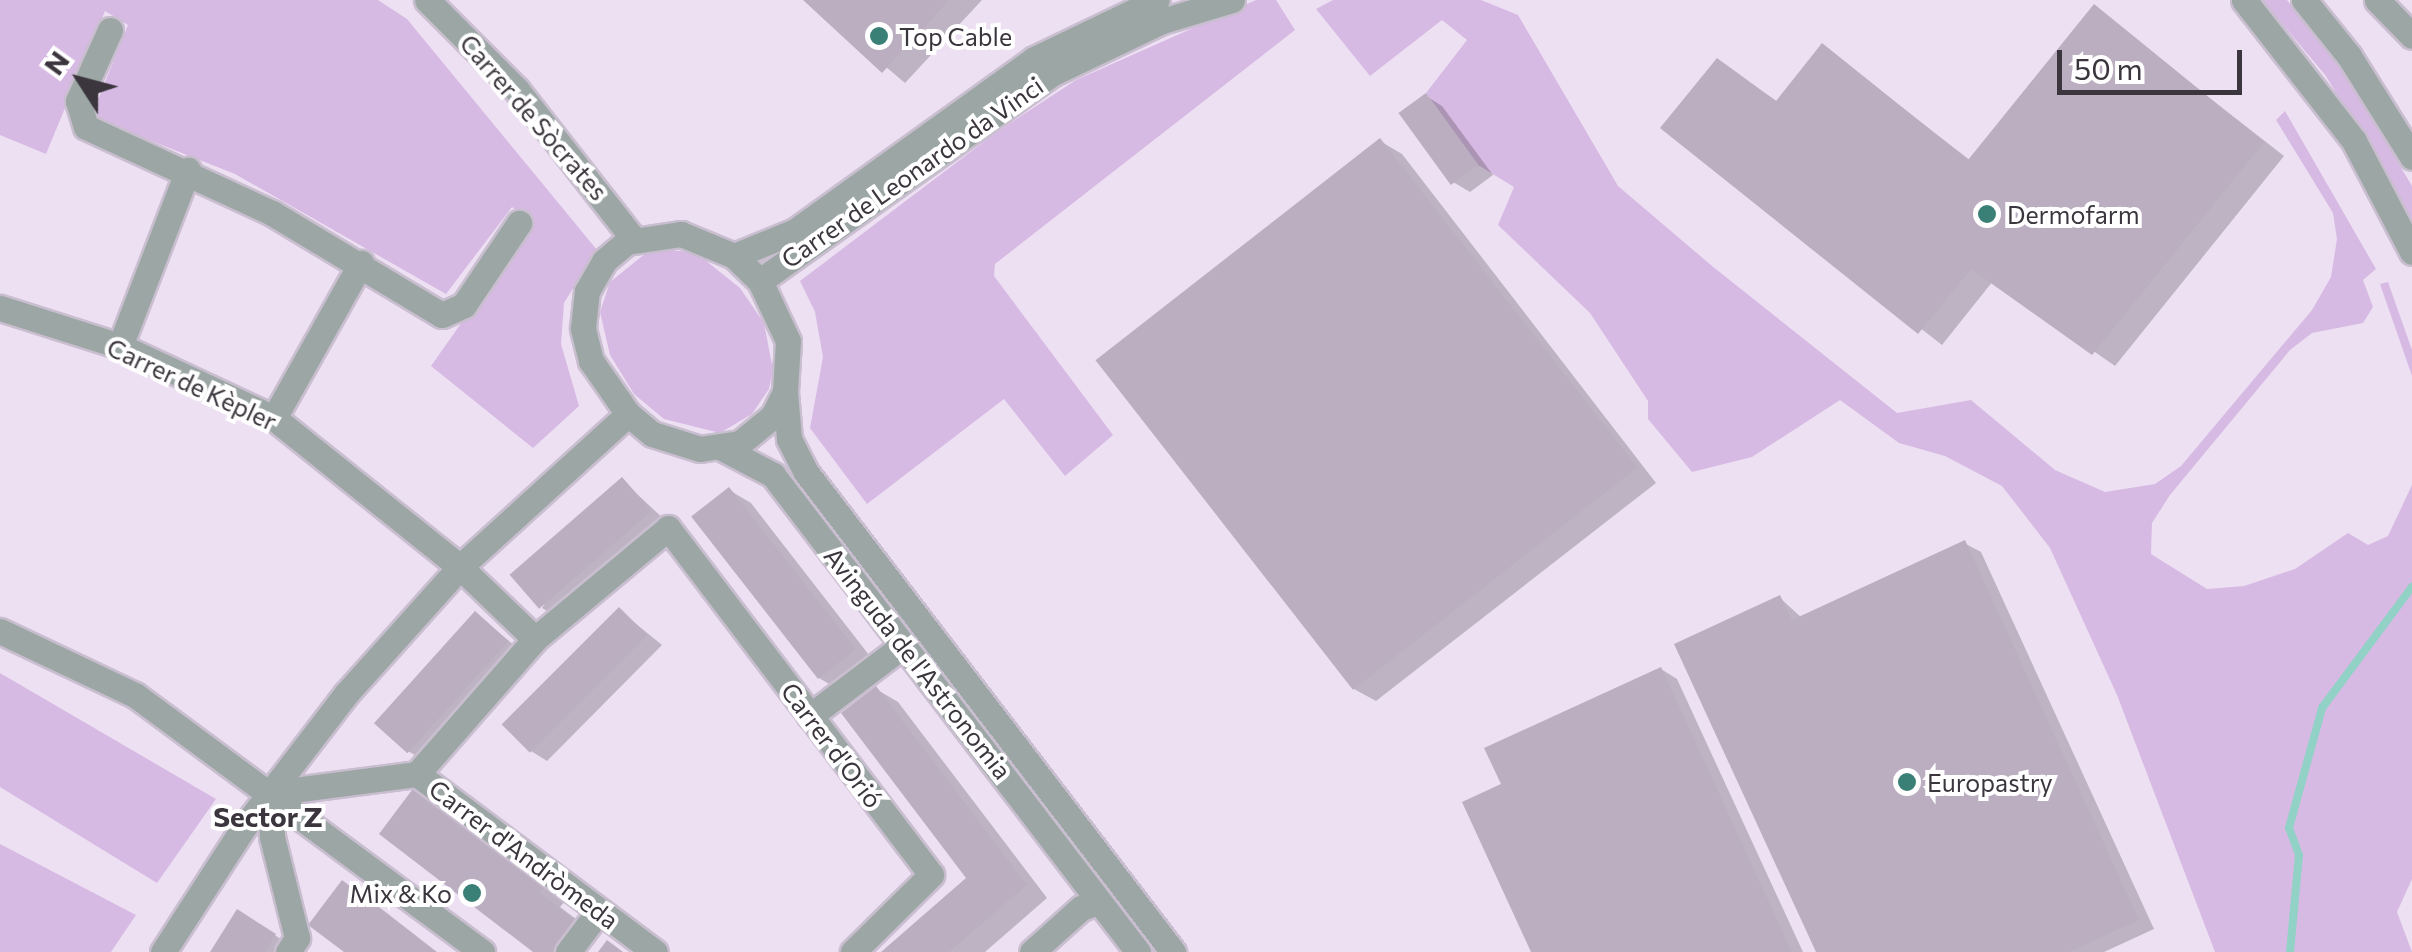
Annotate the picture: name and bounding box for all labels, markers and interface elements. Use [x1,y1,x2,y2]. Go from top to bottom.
place label: Top Cable [899,21,1012,51]
marker: Top Cable [868,25,890,47]
street label: Carrer de Sòcrates [454,28,614,206]
north arrow [30,30,130,130]
scale bar [2062,30,2247,92]
text: N [36,44,76,81]
text: 50 m [2074,49,2143,86]
street label: Carrer de Leonardo da Vinci [775,70,1049,274]
place label: Dermofarm [2007,199,2140,229]
marker: Dermofarm [1976,203,1998,225]
street label: Carrer de Kèpler [103,332,281,436]
street label: Avinguda de l'Astronomia [818,541,1018,785]
street label: Carrer d'Orió [775,676,889,814]
place label: Europastry [1927,767,2053,797]
marker: Europastry [1896,771,1918,793]
street label: Carrer d'Andròmeda [424,773,624,935]
district label: Sector Z [213,799,323,833]
place label: Mix & Ko [350,878,452,908]
marker: Mix & Ko [461,882,483,904]

